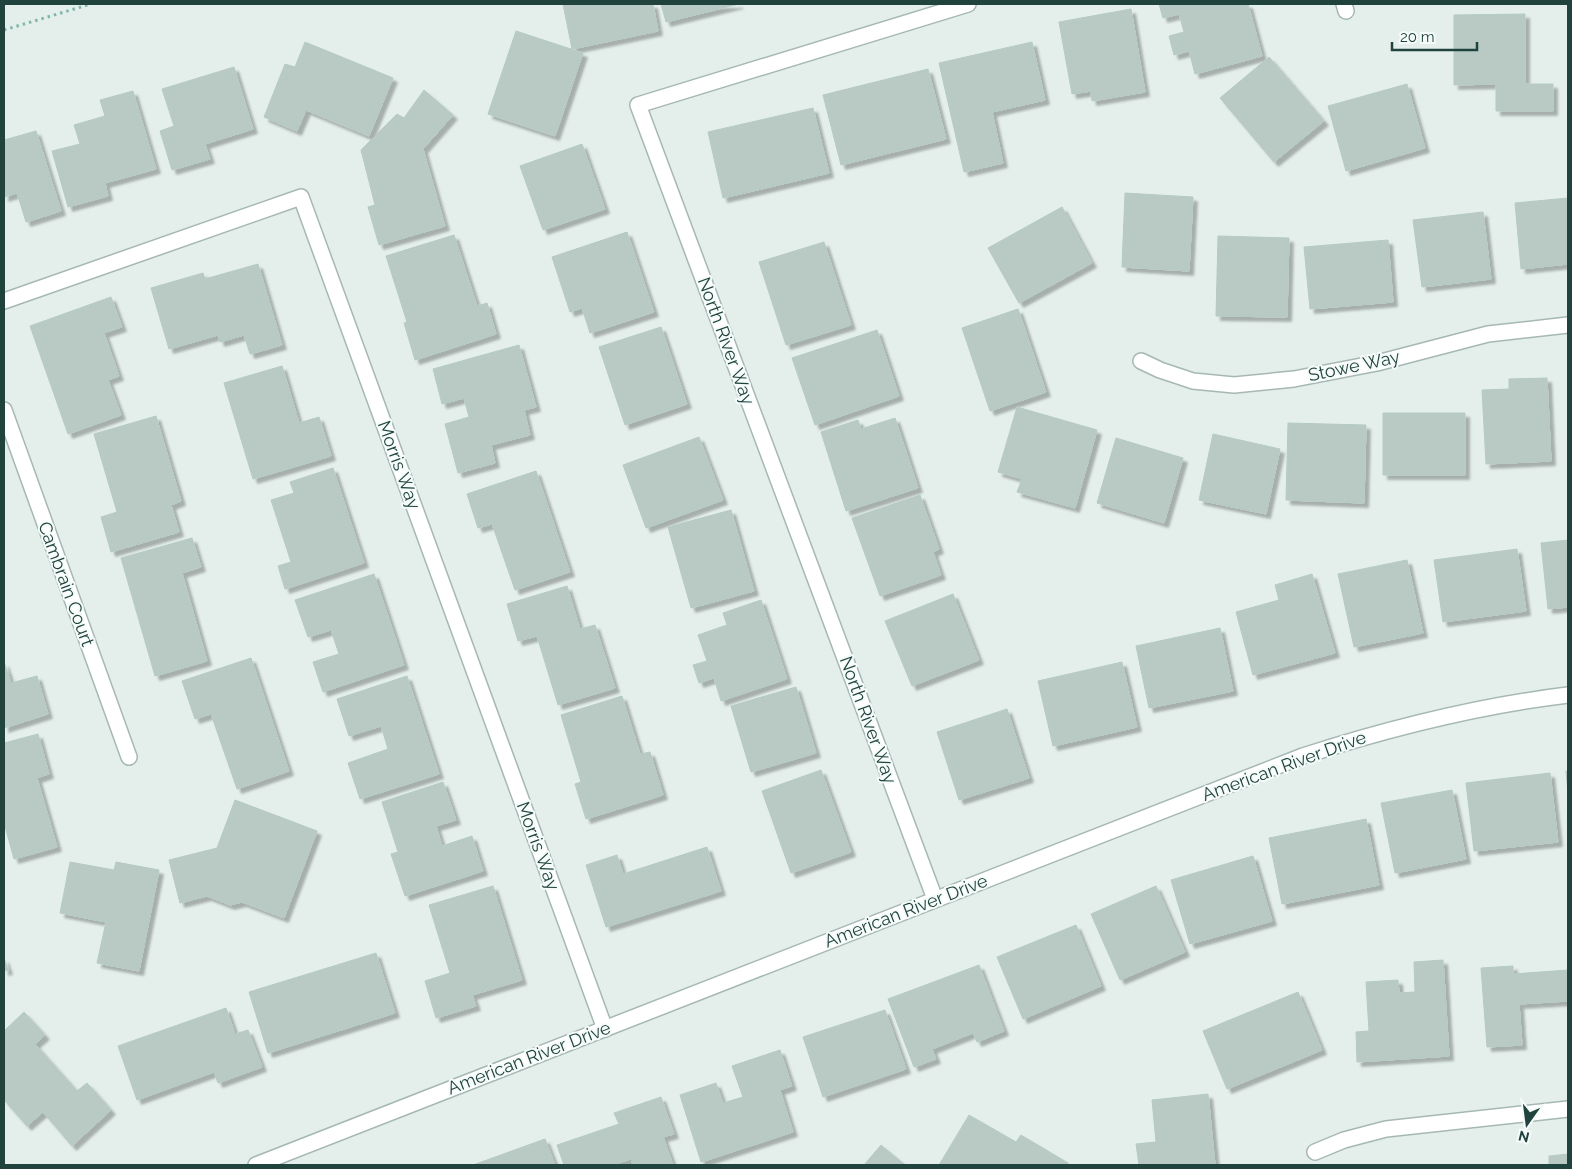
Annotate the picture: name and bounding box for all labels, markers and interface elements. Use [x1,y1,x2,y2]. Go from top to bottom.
scale bar [1392,20,1477,52]
text: 20 m [1400,28,1435,46]
street label: North River Way [694,274,759,408]
street label: Stowe Way [1306,346,1402,385]
street label: Morris Way [374,418,425,512]
street label: Cambrain Court [34,519,99,649]
street label: North River Way [836,653,901,787]
street label: American River Drive [1199,726,1369,805]
street label: Morris Way [513,799,564,893]
street label: American River Drive [821,870,991,951]
street label: American River Drive [444,1017,614,1098]
north arrow [1502,1099,1552,1149]
text: N [1517,1128,1531,1146]

